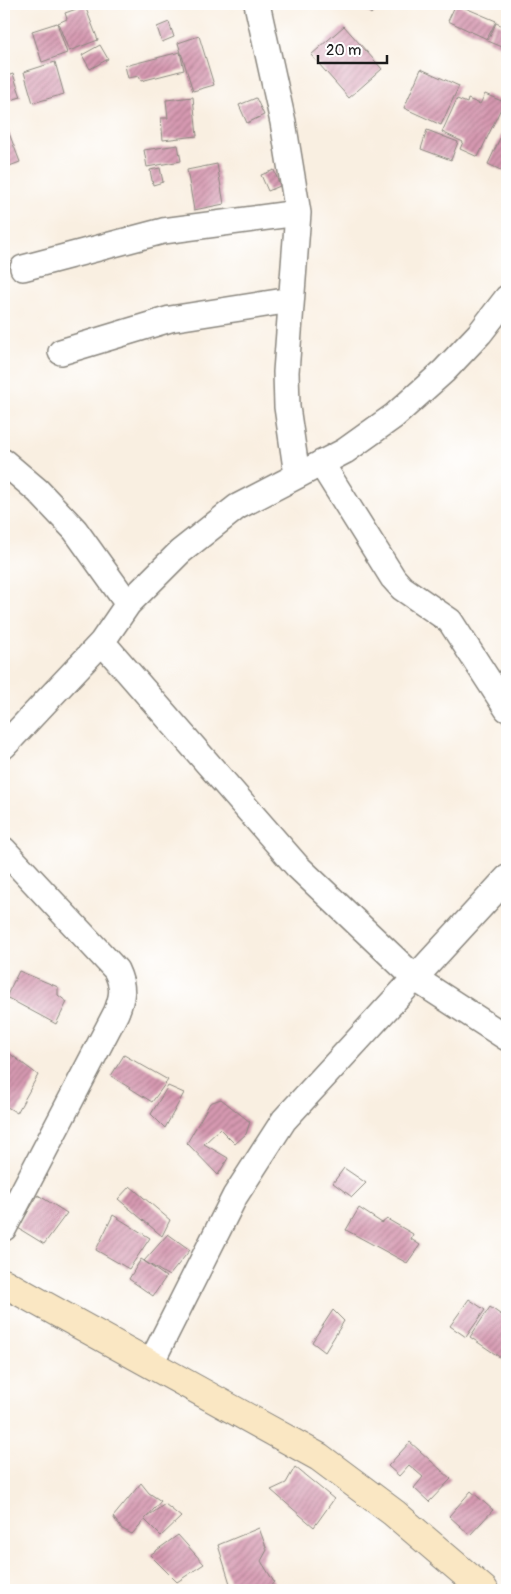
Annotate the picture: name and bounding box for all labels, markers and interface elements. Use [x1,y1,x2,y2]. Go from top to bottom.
scale bar [318,32,387,64]
text: 20 m [326,41,361,60]

